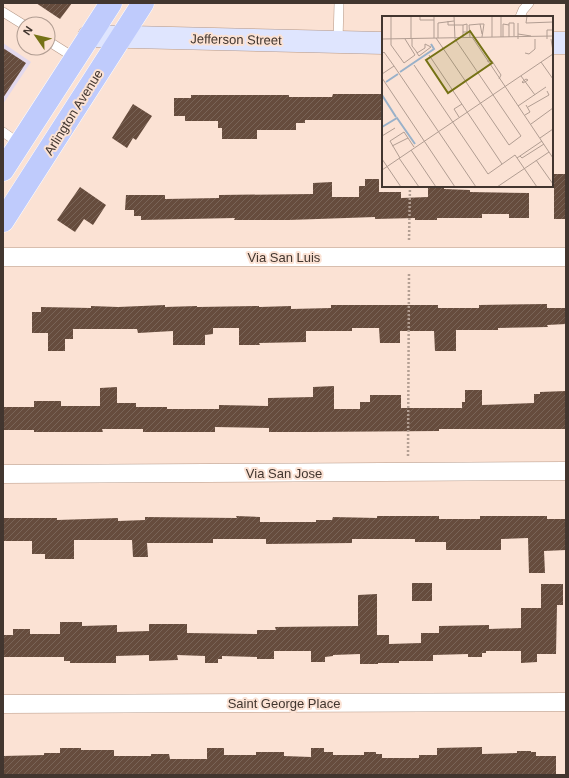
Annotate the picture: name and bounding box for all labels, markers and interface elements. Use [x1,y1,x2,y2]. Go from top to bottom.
north arrow [16,16,56,56]
inset map [382,16,553,187]
text: N [21,24,35,37]
street label: Jefferson Street [190,31,282,48]
street label: Arlington Avenue [41,67,106,158]
street label: Via San Luis [248,250,321,265]
street label: Via San Jose [246,466,322,481]
street label: Saint George Place [228,696,340,711]

